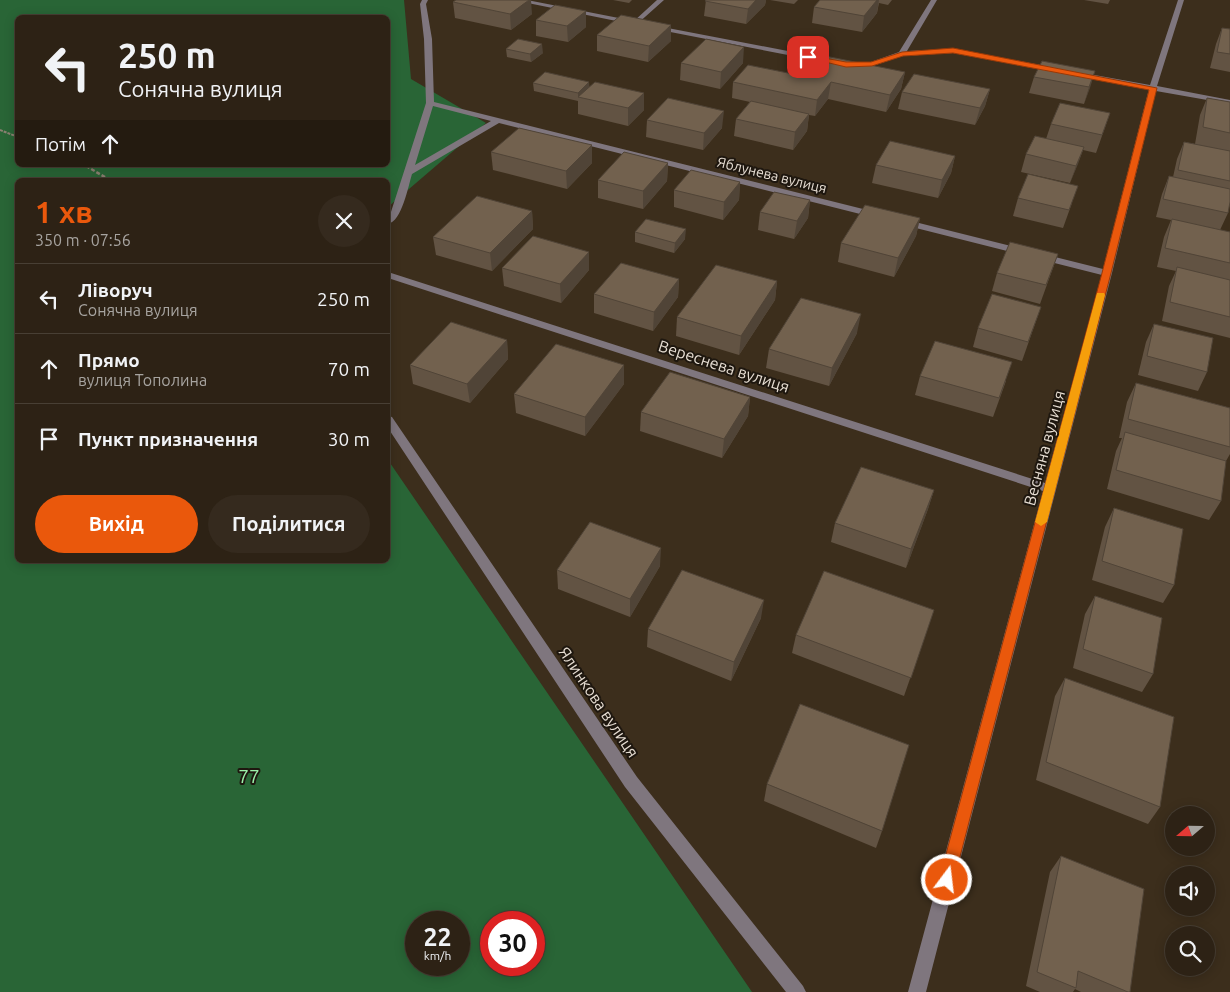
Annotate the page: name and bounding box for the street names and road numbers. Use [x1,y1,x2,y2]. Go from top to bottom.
street label: Яблунева вулиця [716,154,828,196]
street label: Вереснева вулиця [656,336,792,396]
street label: Весняна вулиця [1020,388,1068,508]
street label: Ялинкова вулиця [555,643,643,761]

